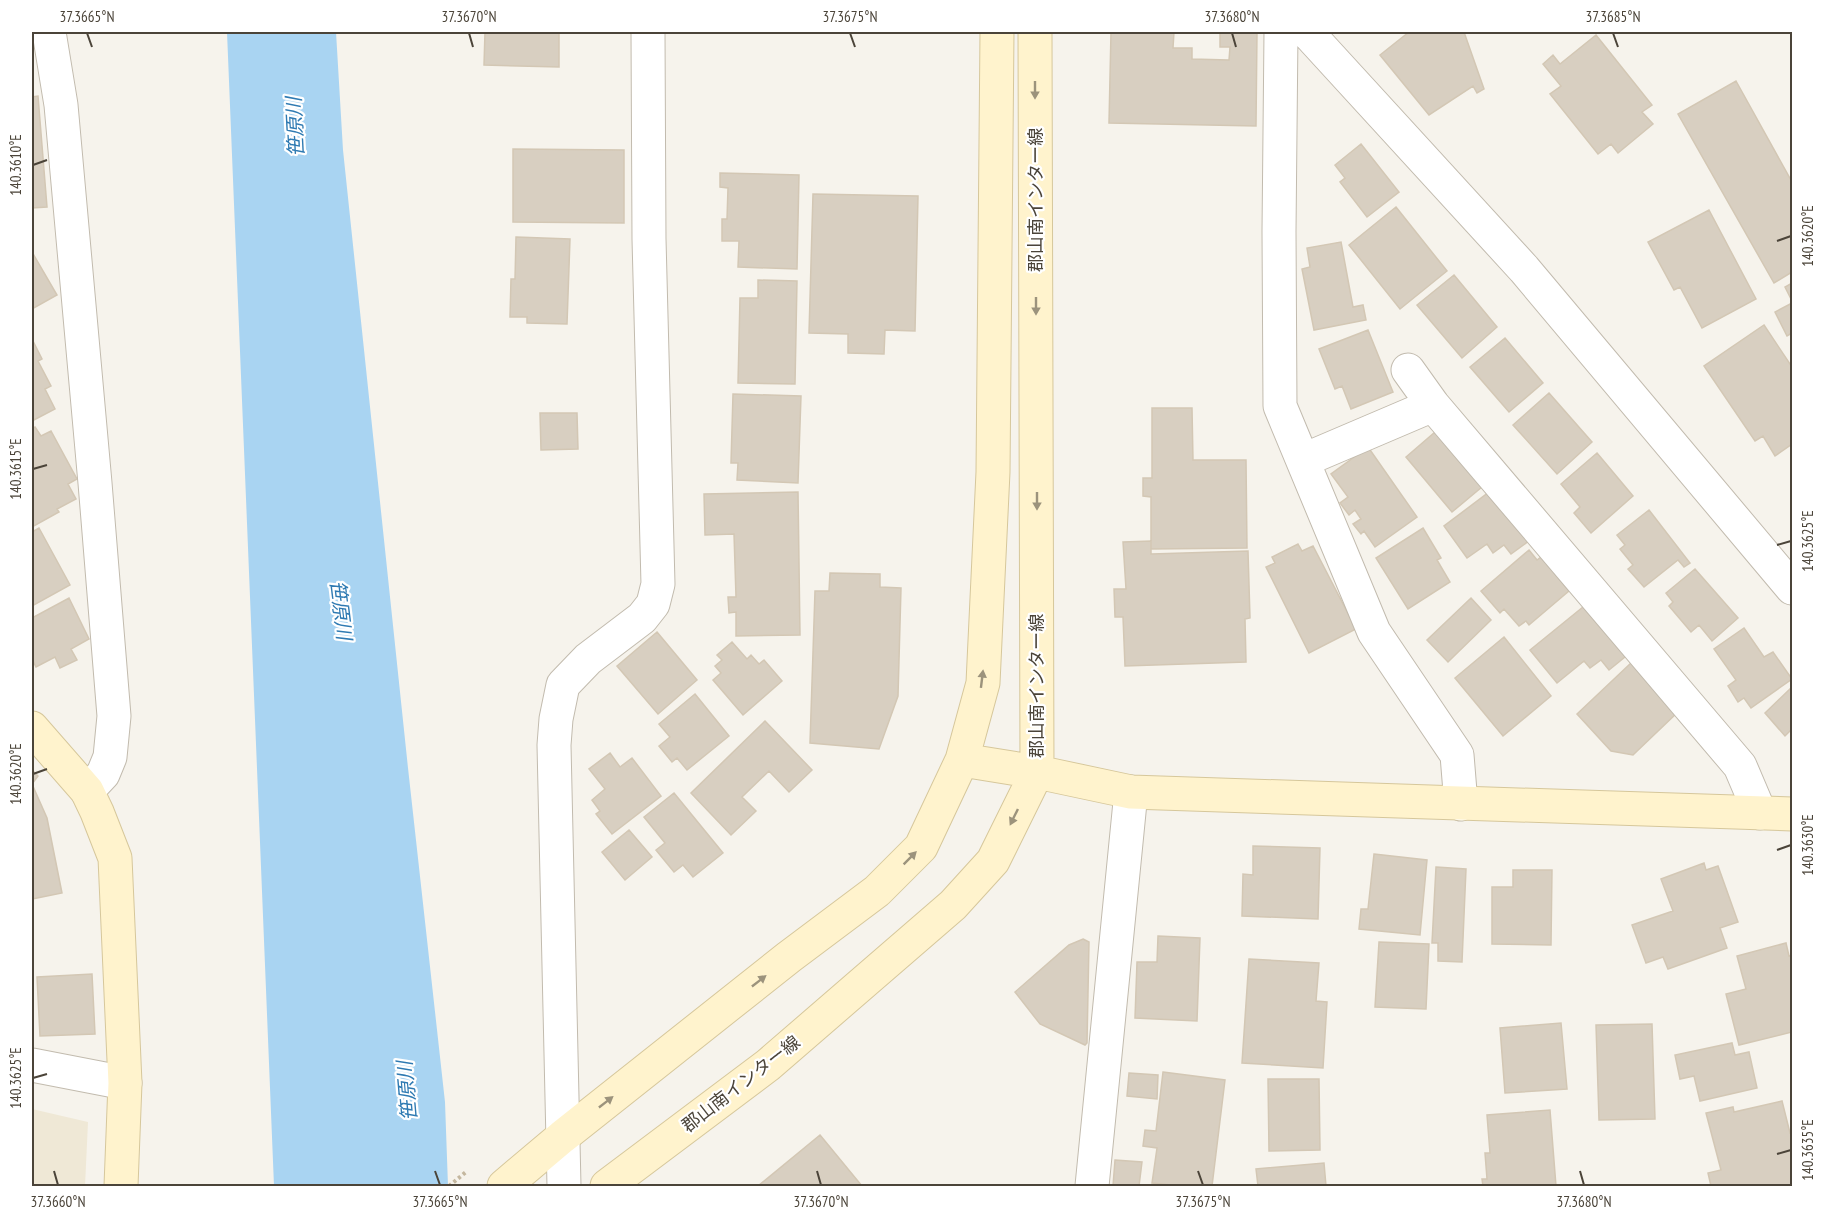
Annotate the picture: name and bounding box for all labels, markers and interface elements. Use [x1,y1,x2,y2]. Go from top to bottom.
text: 37.3665°N [59,7,115,26]
text: 37.3670°N [441,7,497,26]
text: 37.3675°N [822,7,878,26]
text: 37.3680°N [1204,7,1260,26]
text: 37.3685°N [1585,7,1641,26]
one-way arrow [1030,80,1040,99]
water label: 笹原川 [280,94,310,158]
street label: 郡山南インター線 [1024,128,1047,272]
text: 140.3610°E [6,134,25,196]
text: 140.3620°E [1798,205,1817,267]
one-way arrow [1031,296,1041,315]
text: 140.3615°E [6,438,25,500]
one-way arrow [1032,491,1042,510]
text: 140.3625°E [1798,510,1817,572]
water label: 笹原川 [324,579,358,643]
street label: 郡山南インター線 [1025,614,1048,758]
one-way arrow [977,669,987,688]
text: 140.3620°E [6,743,25,805]
one-way arrow [1010,808,1019,825]
text: 140.3630°E [1798,814,1817,876]
one-way arrow [903,851,917,865]
one-way arrow [752,975,767,987]
street label: 郡山南インター線 [677,1030,805,1137]
text: 140.3625°E [6,1047,25,1109]
water label: 笹原川 [391,1058,423,1122]
one-way arrow [599,1096,614,1108]
text: 140.3635°E [1798,1119,1817,1181]
text: 37.3660°N [30,1192,86,1211]
text: 37.3665°N [412,1192,468,1211]
text: 37.3670°N [793,1192,849,1211]
text: 37.3675°N [1175,1192,1231,1211]
text: 37.3680°N [1556,1192,1612,1211]

